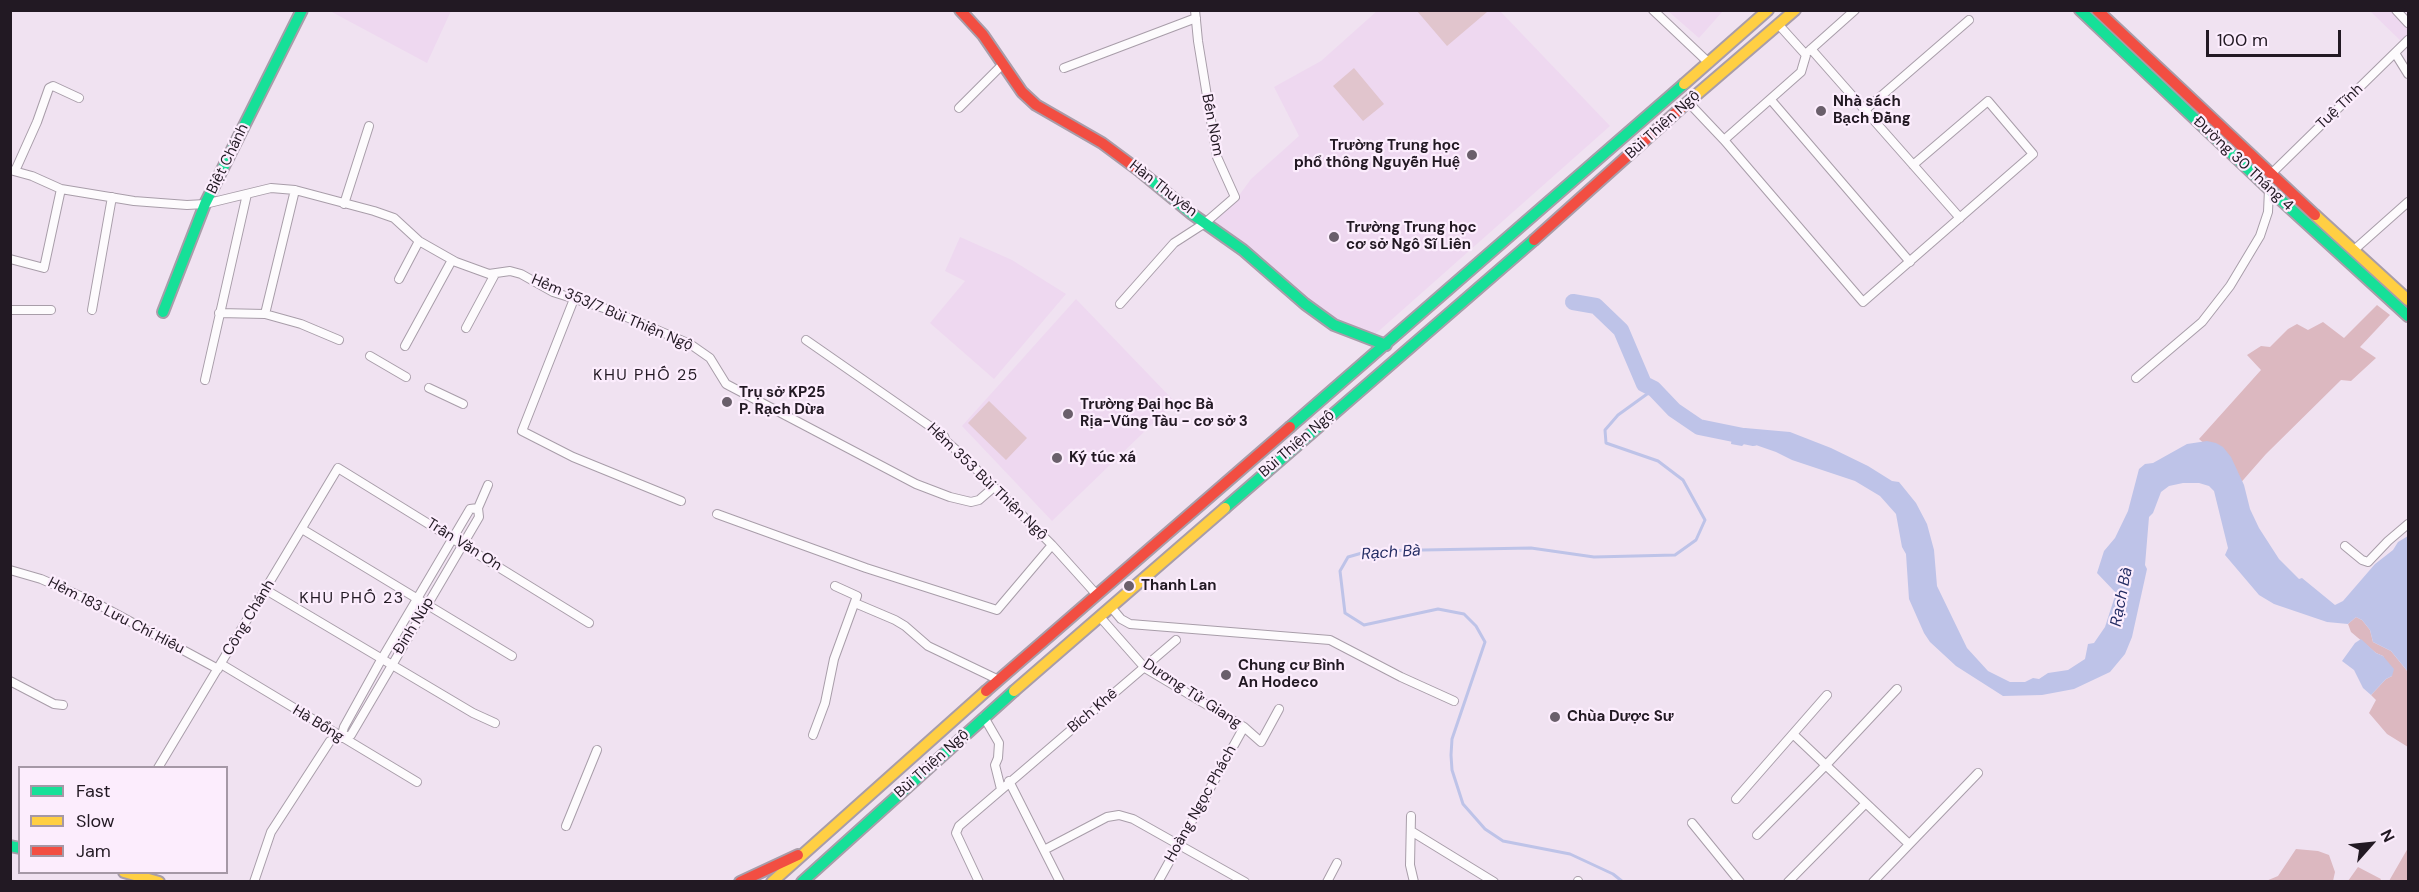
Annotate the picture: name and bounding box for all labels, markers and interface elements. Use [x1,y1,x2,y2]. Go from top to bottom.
scale bar [2209,18,2344,56]
text: 100 m [2217,28,2268,52]
street label: Tuệ Tĩnh [2313,81,2367,133]
street label: Bùi Thiện Ngộ [1622,87,1704,163]
street label: Bến Nôm [1197,92,1227,158]
place label: Nhà sách Bạch Đằng [1833,93,1911,128]
marker: Nhà sách Bạch Đằng [1814,104,1828,118]
street label: Đường 30 Tháng 4 [2189,113,2297,215]
street label: Biệt Chánh [203,121,253,197]
place label: Trường Trung học phổ thông Nguyễn Huệ [1294,137,1460,172]
marker: Trường Trung học phổ thông Nguyễn Huệ [1465,148,1479,162]
street label: Hàn Thuyên [1125,157,1201,221]
place label: Trường Trung học cơ sở Ngô Sĩ Liên [1346,219,1477,254]
marker: Trường Trung học cơ sở Ngô Sĩ Liên [1327,230,1341,244]
street label: Hẻm 353/7 Bùi Thiện Ngộ [528,271,696,355]
district label: KHU PHỐ 25 [593,366,699,386]
place label: Trụ sở KP25 P. Rạch Dừa [739,384,825,419]
marker: Trụ sở KP25 P. Rạch Dừa [720,395,734,409]
place label: Trường Đại học Bà Rịa-Vũng Tàu - cơ sở 3 [1080,396,1248,431]
street label: Bùi Thiện Ngộ [1256,406,1338,482]
marker: Trường Đại học Bà Rịa-Vũng Tàu - cơ sở 3 [1061,407,1075,421]
street label: Hẻm 353 Bùi Thiện Ngộ [923,420,1051,544]
place label: Ký túc xá [1069,449,1136,467]
marker: Ký túc xá [1050,451,1064,465]
street label: Trần Văn Ơn [423,515,505,575]
water label: Rạch Bà [1360,541,1422,565]
water label: Rạch Bà [2107,566,2137,628]
street label: Hẻm 183 Lưu Chí Hiếu [45,574,187,658]
street label: Công Chánh [219,577,279,659]
place label: Thanh Lan [1141,577,1216,595]
marker: Thanh Lan [1122,579,1136,593]
district label: KHU PHỐ 23 [299,589,405,609]
street label: Đinh Núp [390,594,438,658]
street label: Dương Tử Giang [1139,655,1245,733]
place label: Chung cư Bình An Hodeco [1238,657,1345,692]
marker: Chung cư Bình An Hodeco [1219,668,1233,682]
street label: Bích Khê [1064,685,1122,737]
street label: Hà Bổng [289,702,347,746]
place label: Chùa Dược Sư [1567,708,1674,726]
marker: Chùa Dược Sư [1548,710,1562,724]
street label: Bùi Thiện Ngộ [891,726,973,802]
street label: Hoàng Ngọc Phách [1161,743,1241,865]
legend [18,766,228,874]
text: Fast [76,779,111,803]
text: Slow [76,809,115,833]
north arrow [2341,814,2401,874]
text: N [2375,826,2399,846]
text: Jam [76,839,111,863]

